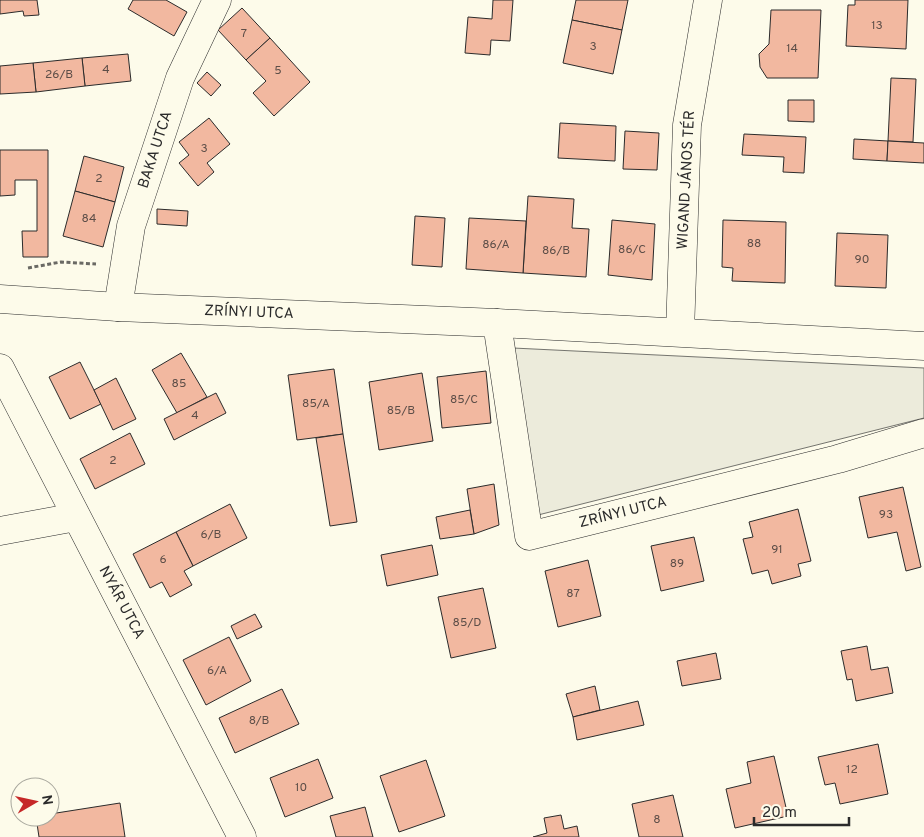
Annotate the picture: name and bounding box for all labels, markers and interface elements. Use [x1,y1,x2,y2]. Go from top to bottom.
house number: 13 [871,18,883,34]
house number: 7 [241,26,247,42]
house number: 3 [589,39,597,55]
house number: 14 [786,41,798,57]
house number: 4 [102,62,110,78]
house number: 5 [274,63,282,79]
house number: 26/B [45,67,73,83]
street label: BAKA UTCA [135,109,177,191]
street label: WIGAND JÁNOS TÉR [673,110,700,250]
house number: 3 [200,141,208,157]
house number: 2 [95,171,103,187]
house number: 84 [82,211,96,227]
house number: 88 [747,236,761,252]
house number: 86/A [482,237,510,253]
house number: 86/C [618,242,646,258]
house number: 86/B [542,243,570,259]
house number: 90 [855,252,869,268]
street label: ZRÍNYI UTCA [204,301,294,324]
house number: 85 [172,376,186,392]
house number: 85/C [450,392,478,408]
house number: 85/A [302,396,330,412]
house number: 85/B [387,403,415,419]
house number: 4 [191,408,199,424]
house number: 2 [109,453,117,469]
street label: ZRÍNYI UTCA [577,492,669,533]
house number: 93 [879,507,893,523]
house number: 6/B [201,527,222,543]
house number: 91 [771,542,783,558]
house number: 6 [159,552,167,568]
house number: 89 [670,556,684,572]
street label: NYÁR UTCA [94,563,149,643]
house number: 87 [566,586,580,602]
house number: 85/D [453,615,481,631]
house number: 6/A [207,663,227,679]
house number: 8/B [249,713,269,729]
house number: 12 [846,762,858,778]
north arrow [10,777,60,827]
house number: 10 [295,780,307,796]
text: N [37,794,56,807]
scale bar [754,794,849,826]
text: 20 m [762,804,797,823]
house number: 8 [653,812,661,828]

